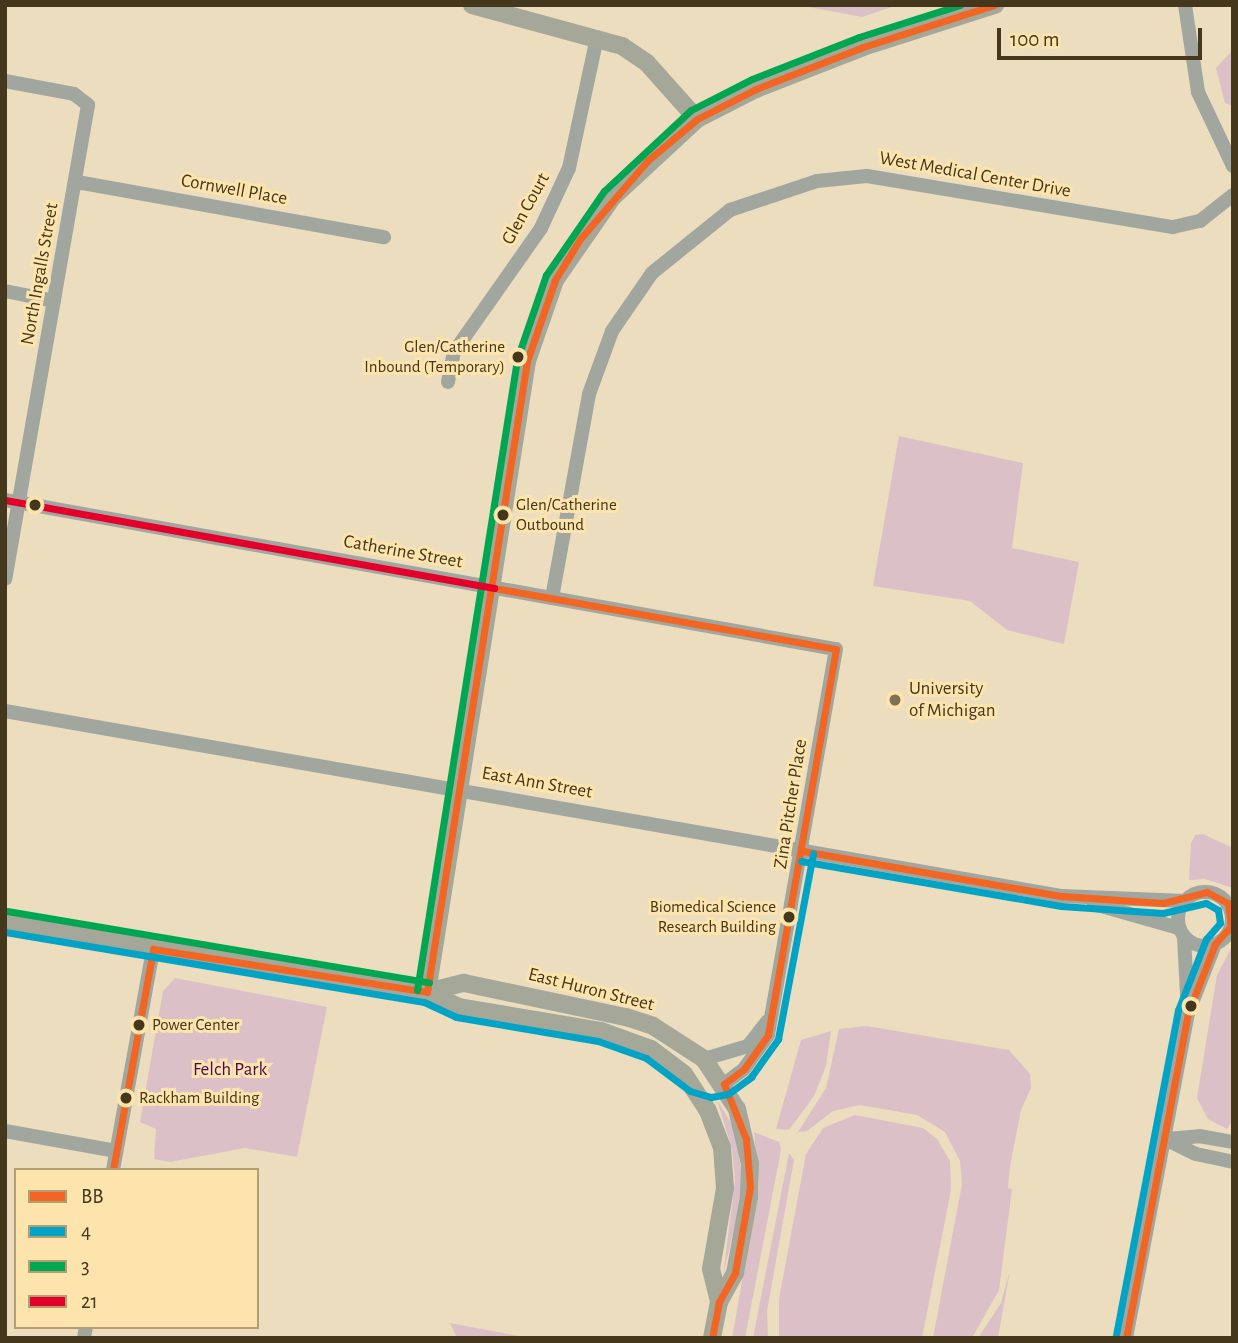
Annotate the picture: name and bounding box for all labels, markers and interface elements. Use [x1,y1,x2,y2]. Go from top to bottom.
scale bar [1000,14,1205,58]
text: 100 m [1010,29,1060,50]
street label: West Medical Center Drive [877,147,1073,203]
street label: Cornwell Place [179,169,289,211]
street label: Glen Court [497,169,555,249]
street label: North Ingalls Street [16,201,64,347]
place label: Glen/Catherine Inbound (Temporary) [364,337,505,377]
marker: Glen/Catherine Inbound (Temporary) [511,350,525,364]
place label: Glen/Catherine Outbound [516,495,617,535]
unlabelled marker [28,498,42,512]
marker: Glen/Catherine Outbound [496,508,510,522]
street label: Catherine Street [342,530,464,574]
place label: University of Michigan [909,678,996,722]
marker: University of Michigan [887,692,903,708]
street label: Zina Pitcher Place [769,737,813,871]
street label: East Ann Street [480,762,594,804]
place label: Biomedical Science Research Building [650,897,776,937]
marker: Biomedical Science Research Building [782,910,796,924]
street label: East Huron Street [526,963,656,1017]
unlabelled marker [1184,999,1198,1013]
place label: Power Center [152,1015,239,1035]
marker: Power Center [132,1018,146,1032]
park label: Felch Park [193,1059,267,1081]
place label: Rackham Building [139,1088,259,1108]
marker: Rackham Building [119,1091,133,1105]
legend [14,1168,259,1329]
text: BB [81,1186,104,1207]
text: 4 [81,1221,91,1242]
text: 3 [81,1256,90,1277]
text: 21 [81,1291,98,1312]

